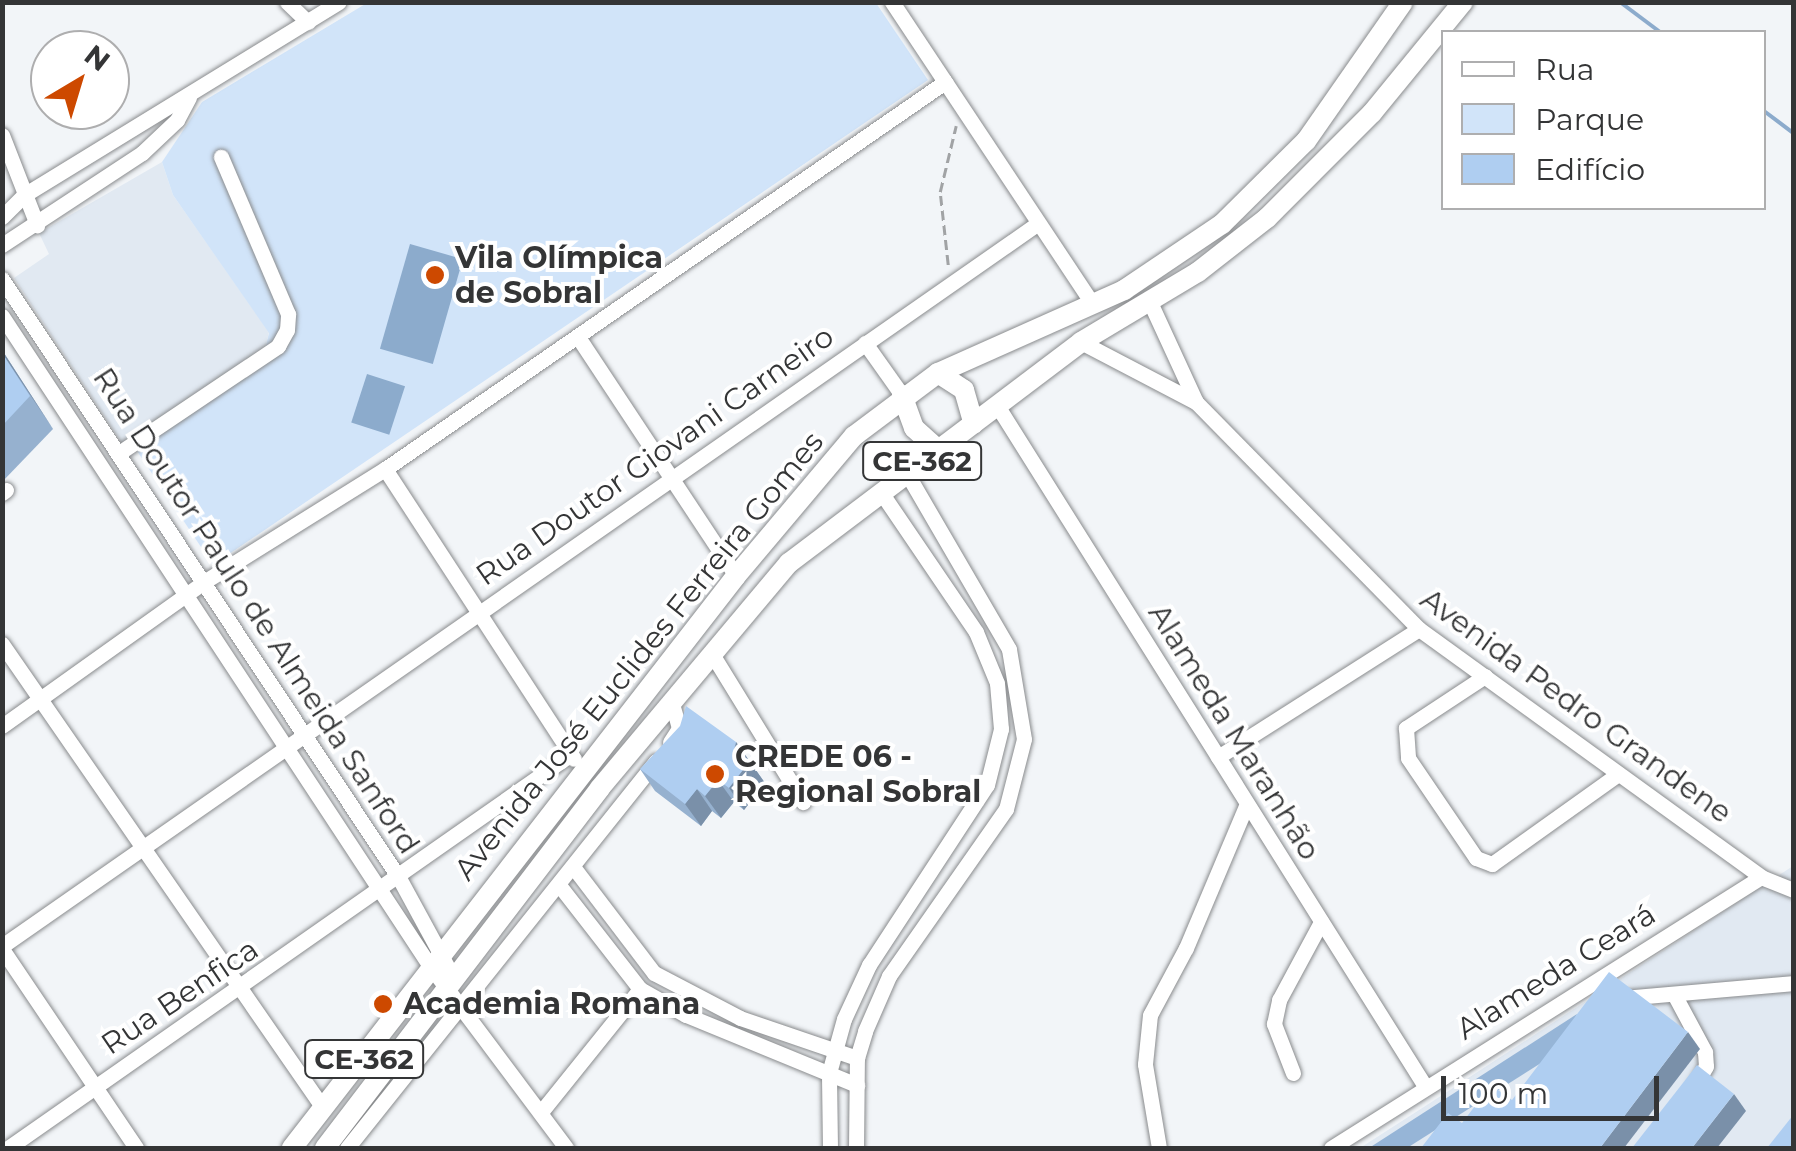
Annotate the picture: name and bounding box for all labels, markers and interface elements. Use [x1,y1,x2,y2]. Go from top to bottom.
north arrow [30,30,130,130]
legend [1441,30,1766,210]
text: N [78,38,117,78]
text: Rua [1535,51,1595,88]
text: Parque [1535,101,1644,138]
text: Edifício [1535,151,1645,188]
place label: Vila Olímpica de Sobral [455,240,663,310]
marker: Vila Olímpica de Sobral [424,264,446,286]
street label: Rua Doutor Giovani Carneiro [469,318,841,594]
street label: Rua Doutor Paulo de Almeida Sanford [85,361,427,861]
street label: Avenida José Euclides Ferreira Gomes [447,425,831,887]
road number: CE-362 [862,438,982,484]
street label: Avenida Pedro Grandene [1413,581,1739,831]
street label: Alameda Maranhão [1141,597,1327,867]
place label: CREDE 06 - Regional Sobral [735,739,981,810]
marker: CREDE 06 - Regional Sobral [704,763,726,785]
street label: Alameda Ceará [1450,896,1662,1048]
street label: Rua Benfica [95,931,265,1063]
place label: Academia Romana [403,986,700,1022]
marker: Academia Romana [372,993,394,1015]
road number: CE-362 [304,1036,424,1082]
scale bar [1446,1056,1664,1118]
text: 100 m [1458,1075,1548,1112]

